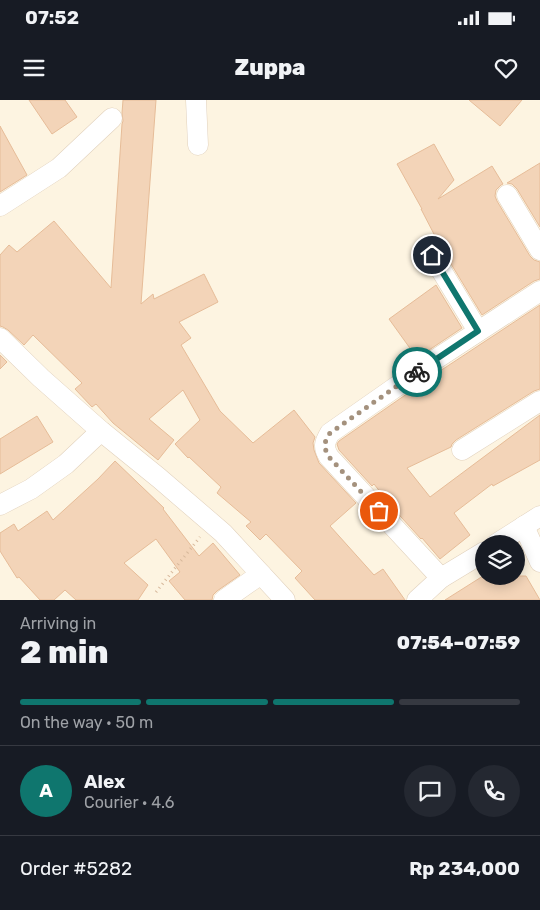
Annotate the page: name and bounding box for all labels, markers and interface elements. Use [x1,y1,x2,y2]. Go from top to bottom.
text: 07:52 [25,6,79,29]
icon: menu [20,54,48,82]
text: Zuppa [235,54,305,81]
icon: heart [492,54,520,82]
pin [411,234,453,276]
icon: home [418,241,446,269]
courier [392,347,442,397]
icon: bike [403,358,431,386]
pin [358,490,400,532]
icon: bag [365,497,393,525]
map controls [475,535,525,585]
button: layers [475,535,525,585]
text: Arriving in [20,614,96,633]
text: 07:54–07:59 [397,631,520,654]
text: 2 min [20,633,109,671]
text: On the way · 50 m [20,713,153,732]
button: chat [404,765,456,817]
button: phone [468,765,520,817]
text: Alex [84,770,125,793]
text: A [39,779,53,802]
text: Courier · 4.6 [84,793,174,812]
text: Order #5282 [20,857,132,880]
text: Rp 234,000 [409,857,520,880]

